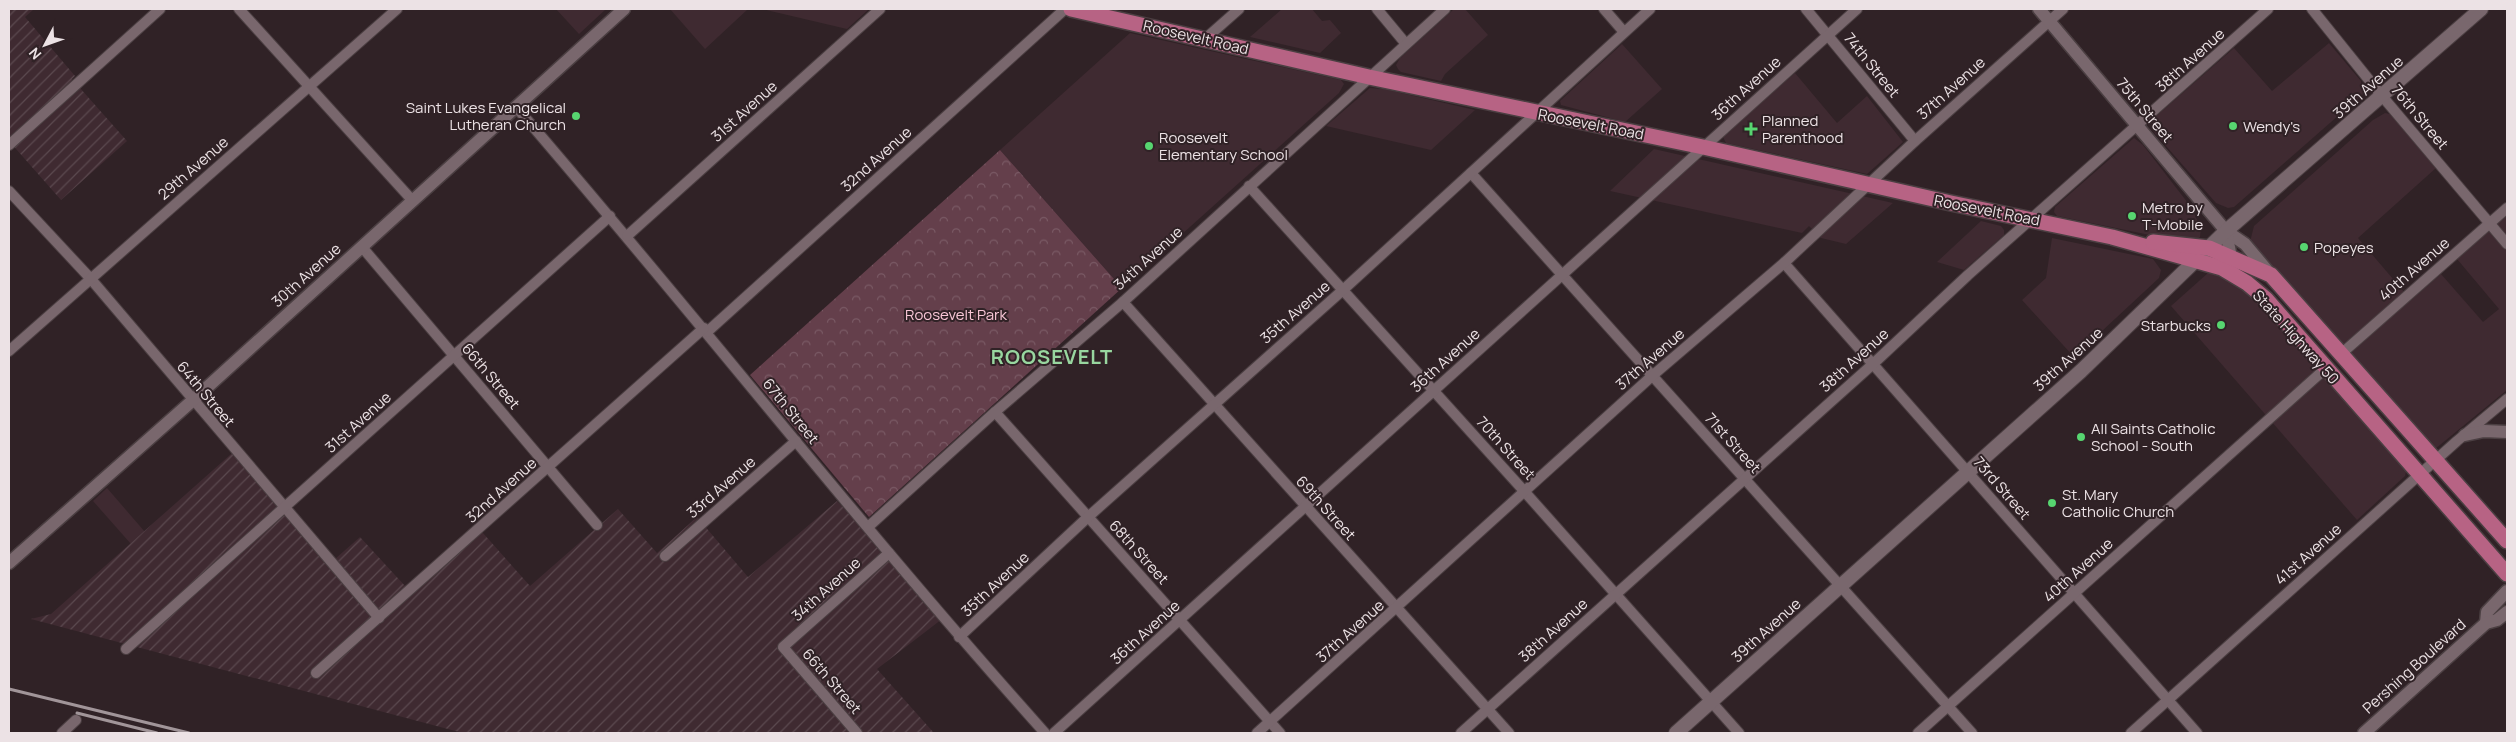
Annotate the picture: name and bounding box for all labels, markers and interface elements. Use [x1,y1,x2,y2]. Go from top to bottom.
street label: Roosevelt Road [1141,15,1251,59]
north arrow [20,20,70,70]
street label: 38th Avenue [2151,23,2229,97]
street label: 74th Street [1839,28,1905,102]
text: N [24,44,45,64]
street label: 39th Avenue [2328,50,2408,123]
street label: 36th Avenue [1707,51,1785,125]
street label: 37th Avenue [1912,52,1990,124]
street label: 75th Street [2112,73,2178,147]
street label: 31st Avenue [706,75,782,146]
street label: 76th Street [2387,80,2453,154]
place label: Saint Lukes Evangelical Lutheran Church [406,97,566,135]
street label: Roosevelt Road [1536,103,1646,145]
marker: Saint Lukes Evangelical Lutheran Church [570,110,582,122]
place label: Planned Parenthood [1762,110,1843,148]
place label: Wendy's [2243,116,2300,137]
marker: Wendy's [2227,120,2239,132]
street label: 32nd Avenue [836,121,916,197]
marker: Planned Parenthood [1744,122,1758,136]
place label: Roosevelt Elementary School [1159,127,1288,165]
street label: 29th Avenue [153,131,233,205]
marker: Roosevelt Elementary School [1143,140,1155,152]
street label: Roosevelt Road [1932,189,2042,231]
place label: Metro by T-Mobile [2142,197,2204,235]
marker: Metro by T-Mobile [2126,210,2138,222]
street label: 34th Avenue [1109,221,1187,295]
street label: 40th Avenue [2374,232,2454,306]
place label: Popeyes [2314,237,2374,258]
street label: 30th Avenue [267,238,345,312]
marker: Popeyes [2298,241,2310,253]
street label: 35th Avenue [1256,276,1335,348]
street label: State Highway 50 [2248,285,2344,389]
park label: Roosevelt Park [905,304,1008,325]
place label: Starbucks [2141,315,2211,336]
marker: Starbucks [2215,319,2227,331]
street label: 39th Avenue [2029,322,2107,396]
street label: 36th Avenue [1406,323,1484,397]
street label: 37th Avenue [1611,323,1689,395]
street label: 38th Avenue [1815,323,1893,397]
street label: 66th Street [457,338,525,414]
district label: ROOSEVELT [991,343,1113,370]
street label: 64th Street [172,357,240,431]
street label: 67th Street [758,374,824,448]
street label: 31st Avenue [320,386,396,457]
street label: 71st Street [1700,408,1766,478]
street label: 70th Street [1472,412,1540,484]
place label: All Saints Catholic School - South [2091,418,2216,456]
marker: All Saints Catholic School - South [2075,431,2087,443]
street label: 33rd Avenue [682,451,760,523]
street label: 32nd Avenue [461,452,541,528]
street label: 73rd Street [1969,452,2035,524]
street label: 69th Street [1291,471,1361,545]
place label: St. Mary Catholic Church [2062,484,2174,522]
marker: St. Mary Catholic Church [2046,497,2058,509]
street label: 68th Street [1104,515,1174,589]
street label: 41st Avenue [2270,518,2346,590]
street label: 40th Avenue [2039,533,2118,607]
street label: 35th Avenue [956,547,1034,621]
street label: 34th Avenue [787,552,865,626]
street label: 38th Avenue [1514,593,1592,667]
street label: 39th Avenue [1727,593,1805,667]
street label: 36th Avenue [1106,595,1184,669]
street label: 37th Avenue [1311,595,1389,667]
street label: Pershing Boulevard [2358,614,2470,718]
street label: 66th Street [798,644,866,718]

